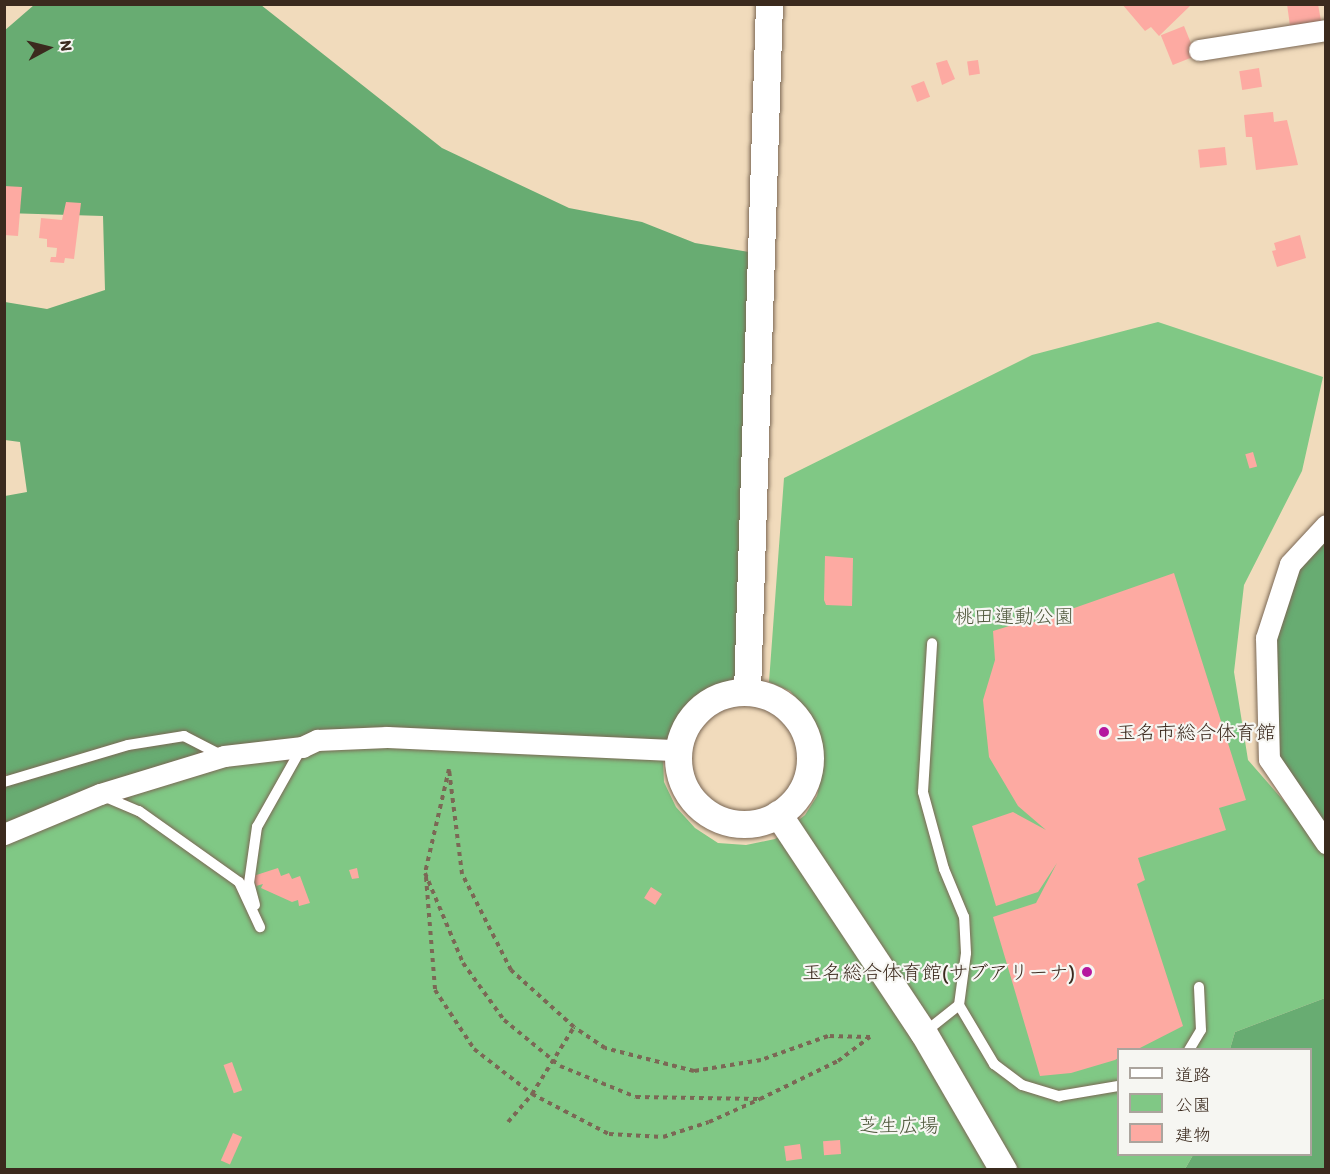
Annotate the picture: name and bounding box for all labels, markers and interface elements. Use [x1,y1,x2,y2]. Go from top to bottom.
north arrow [18,18,78,78]
text: N [56,39,76,52]
park label: 桃田運動公園 [954,604,1074,628]
place label: 玉名市総合体育館 [1116,720,1276,744]
marker: 玉名市総合体育館 [1097,725,1111,739]
place label: 玉名総合体育館(サブアリーナ) [802,960,1075,984]
marker: 玉名総合体育館(サブアリーナ) [1080,965,1094,979]
legend [1117,1048,1312,1156]
text: 道路 [1175,1064,1211,1086]
text: 公園 [1175,1094,1211,1116]
park label: 芝生広場 [859,1113,939,1137]
text: 建物 [1175,1124,1211,1146]

